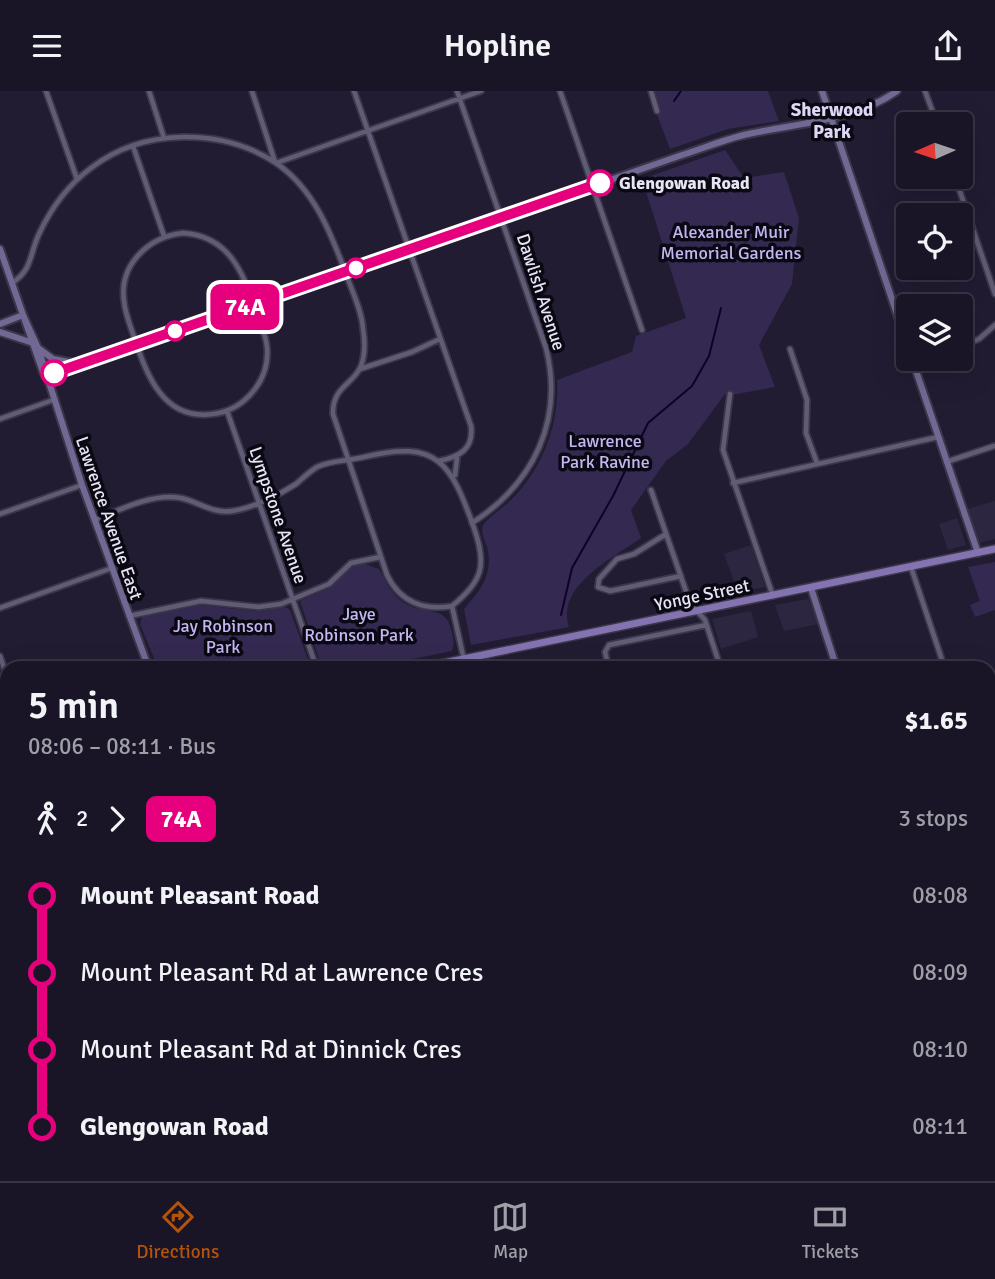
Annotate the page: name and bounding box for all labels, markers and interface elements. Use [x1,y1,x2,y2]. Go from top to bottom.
text: Hopline [444,26,551,65]
icon: menu [28,27,66,65]
icon: share [929,27,967,65]
district label: Sherwood Park [791,98,873,144]
north arrow [896,112,973,189]
map controls [896,112,973,371]
marker: Glengowan Road [587,170,613,196]
place label: Glengowan Road [619,172,750,194]
button: locate [896,203,973,280]
park label: Alexander Muir Memorial Gardens [661,221,802,264]
street label: Dawlish Avenue [512,231,570,353]
unlabelled marker [346,258,366,278]
line badge: 74A [205,284,285,330]
text: 74A [224,292,266,322]
button: layers [896,294,973,371]
unlabelled marker [165,321,185,341]
unlabelled marker [41,360,67,386]
park label: Lawrence Park Ravine [560,430,650,473]
street label: Lawrence Avenue East [71,433,147,603]
street label: Lympstone Avenue [244,444,312,586]
street label: Yonge Street [652,574,752,616]
park label: Jaye Robinson Park [304,603,414,646]
park label: Jay Robinson Park [173,615,273,658]
text: 5 min [28,682,119,729]
text: $1.65 [904,705,968,737]
text: 08:06 – 08:11 · Bus [28,732,216,761]
icon: walk [28,800,66,838]
icon: forward [98,800,136,838]
text: 2 [76,804,88,833]
text: 74A [160,804,202,834]
text: 3 stops [898,804,968,833]
text: Mount Pleasant Road [80,880,320,912]
text: 08:08 [912,881,968,910]
text: Mount Pleasant Rd at Lawrence Cres [80,957,483,989]
text: 08:09 [912,958,968,987]
text: Mount Pleasant Rd at Dinnick Cres [80,1034,462,1066]
text: 08:10 [912,1035,968,1064]
text: Glengowan Road [80,1111,269,1143]
text: 08:11 [912,1112,968,1141]
tab: Directions [136,1198,219,1264]
tab: Map [491,1198,529,1264]
tab: Tickets [802,1198,859,1264]

